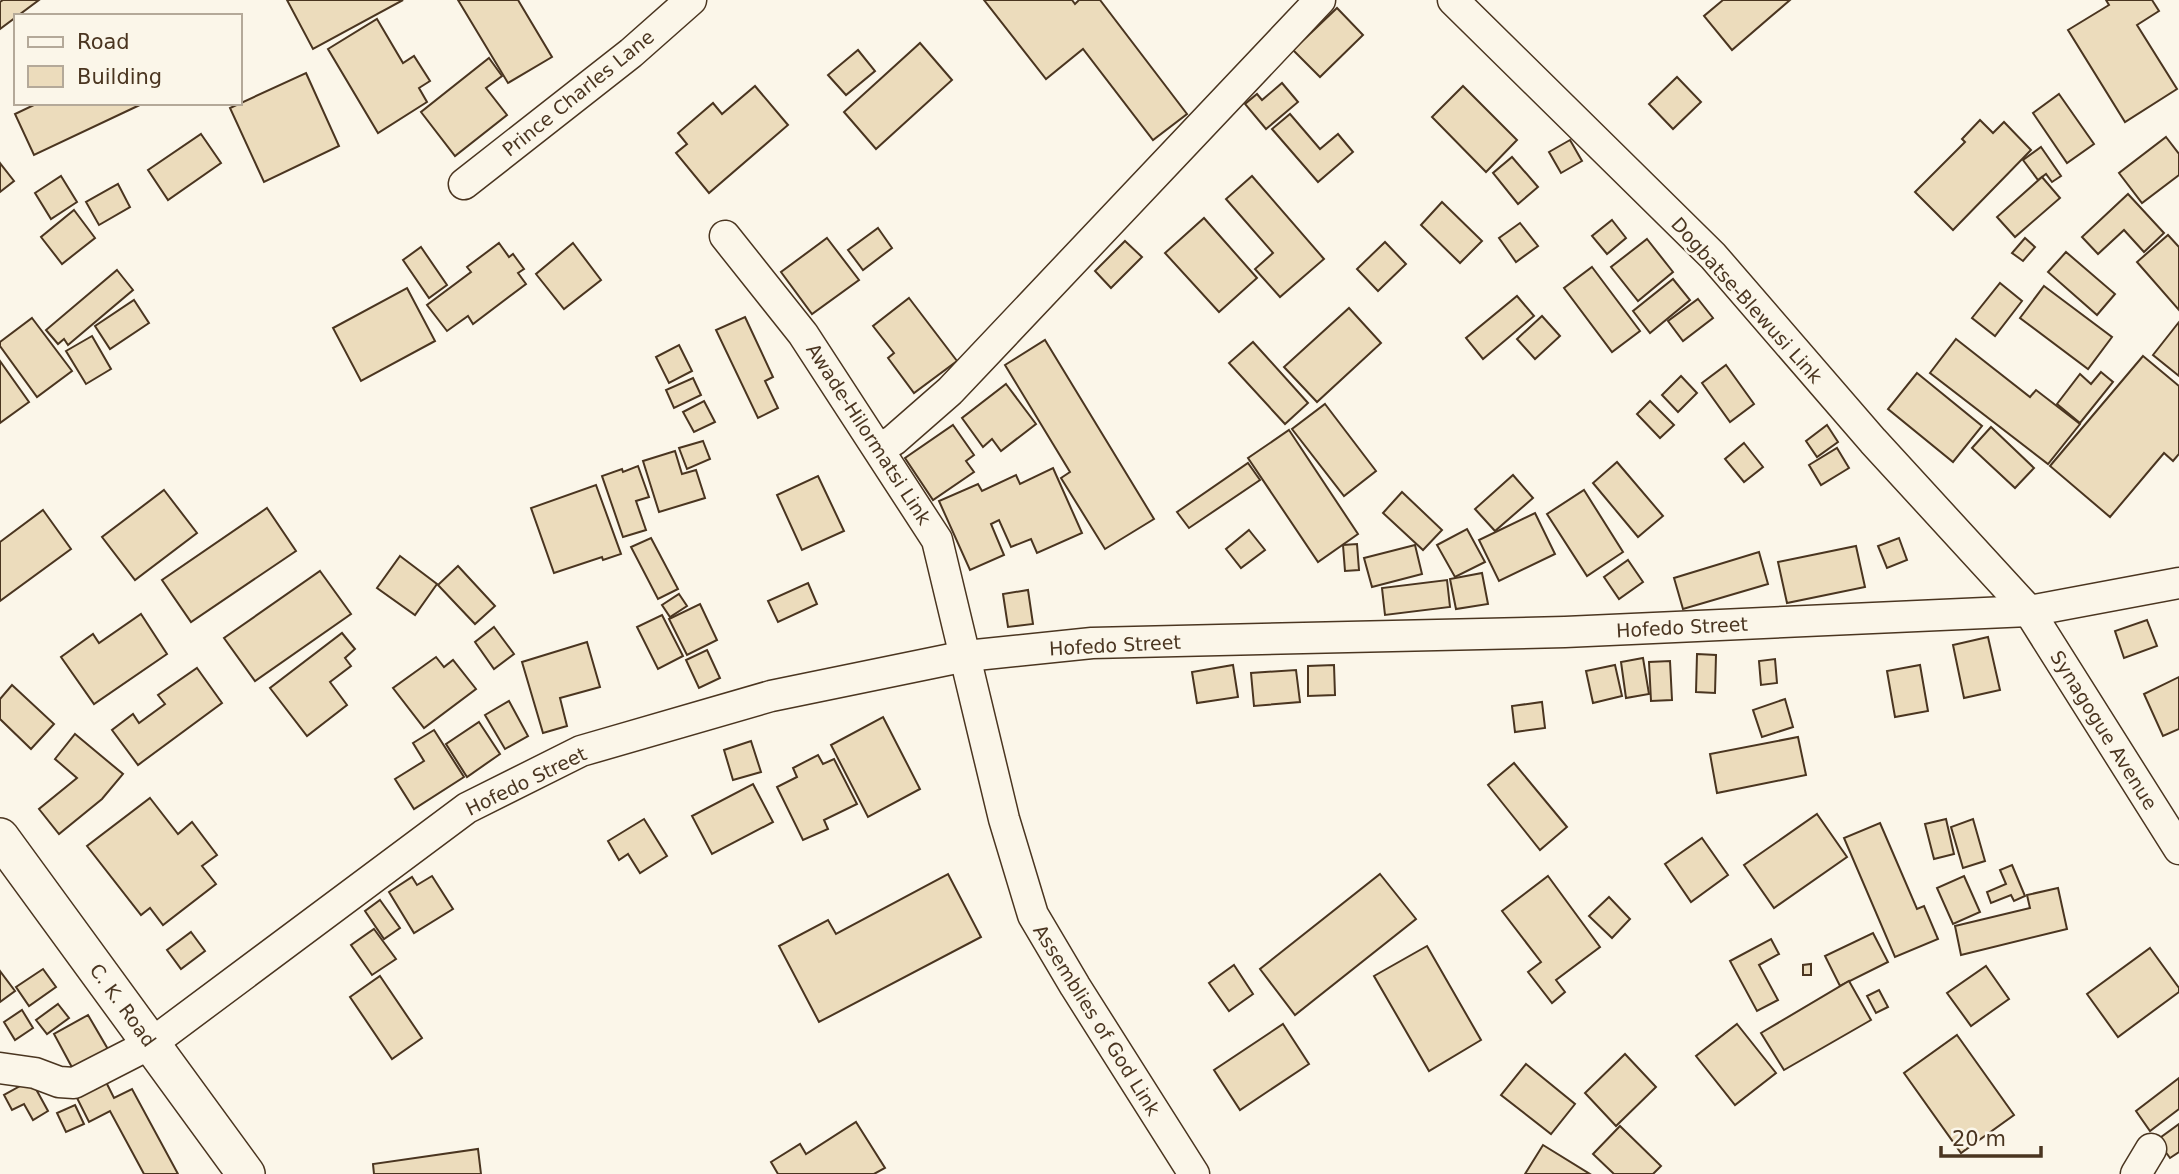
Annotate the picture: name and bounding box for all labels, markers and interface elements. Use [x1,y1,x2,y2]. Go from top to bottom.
legend [14,14,242,105]
street label: Prince Charles Lane [498,25,658,161]
text: Road [77,30,130,54]
text: Building [77,65,162,89]
street label: Dogbatse-Blewusi Link [1667,213,1827,387]
street label: Awade-Hilormatsi Link [802,339,936,529]
street label: Hofedo Street [1616,613,1748,641]
street label: Hofedo Street [1049,631,1181,659]
street label: Synagogue Avenue [2046,647,2162,813]
street label: Hofedo Street [462,742,590,820]
street label: Assemblies of God Link [1029,920,1165,1120]
street label: C. K. Road [85,959,161,1051]
scale bar [1941,1114,2041,1158]
text: 20 m [1952,1127,2006,1151]

